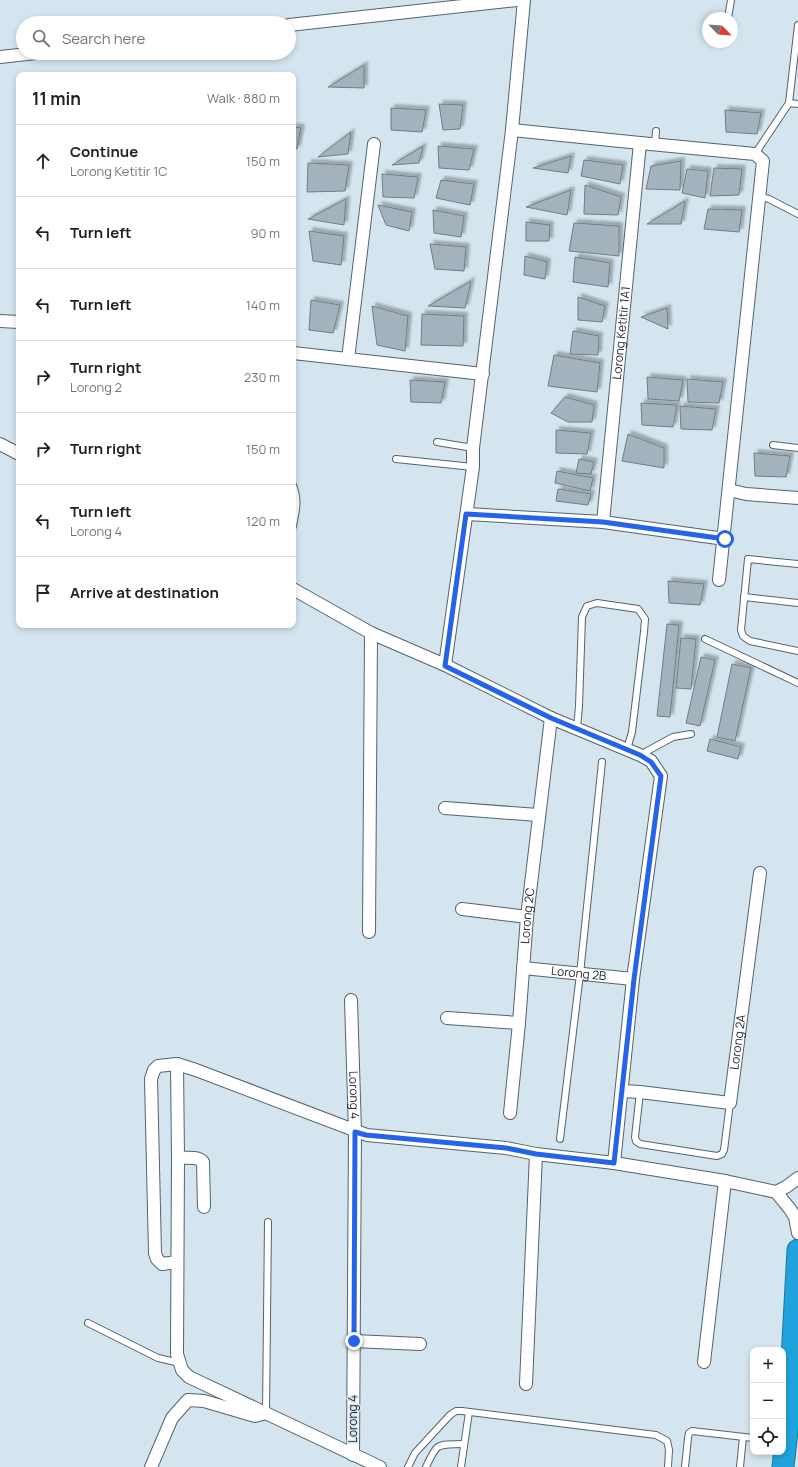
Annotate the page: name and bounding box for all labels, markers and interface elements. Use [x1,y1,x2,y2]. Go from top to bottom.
north arrow [702,12,738,48]
search box [16,16,296,60]
icon: search [30,27,52,49]
text: Search here [62,28,145,49]
text: 11 min [32,87,81,110]
text: Walk · 880 m [207,89,280,107]
text: Continue [70,141,138,162]
icon: ahead [32,150,54,172]
text: 150 m [246,152,280,170]
text: Lorong Ketitir 1C [70,162,168,180]
icon: left [32,222,54,244]
text: Turn left [70,222,132,243]
text: 90 m [250,224,280,242]
street label: Lorong Ketitir 1A1 [608,285,634,380]
icon: left [32,294,54,316]
text: Turn left [70,294,132,315]
text: 140 m [246,296,280,314]
text: Turn right [70,357,141,378]
icon: right [32,366,54,388]
text: 230 m [244,368,280,386]
text: Lorong 2 [70,378,122,396]
icon: right [32,438,54,460]
text: Turn right [70,438,141,459]
text: 150 m [246,440,280,458]
text: Turn left [70,501,132,522]
icon: left [32,510,54,532]
text: 120 m [246,512,280,530]
text: Lorong 4 [70,522,122,540]
route start [716,530,734,548]
icon: arrive [32,582,54,604]
text: Arrive at destination [70,582,219,603]
street label: Lorong 2C [516,886,539,945]
street label: Lorong 2B [550,962,607,984]
street label: Lorong 2A [725,1013,749,1071]
street label: Lorong 4 [345,1071,364,1119]
route end [345,1332,363,1350]
map controls [750,1347,786,1455]
button: + [750,1347,786,1383]
button: − [750,1383,786,1419]
street label: Lorong 4 [344,1395,361,1443]
button: locate [750,1419,786,1455]

